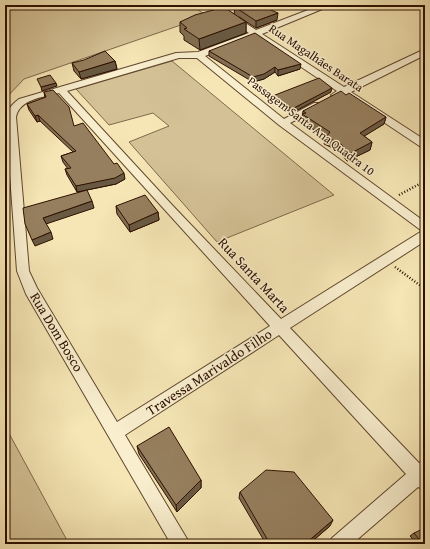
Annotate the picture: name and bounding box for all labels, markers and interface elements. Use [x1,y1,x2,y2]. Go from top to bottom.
street label: Rua Magalhães Barata [266,20,367,96]
street label: Passagem Santa Ana Quadra 10 [244,72,379,179]
street label: Rua Santa Marta [214,233,295,317]
street label: Rua Dom Bosco [25,288,89,376]
street label: Travessa Marivaldo Filho [142,324,276,420]

